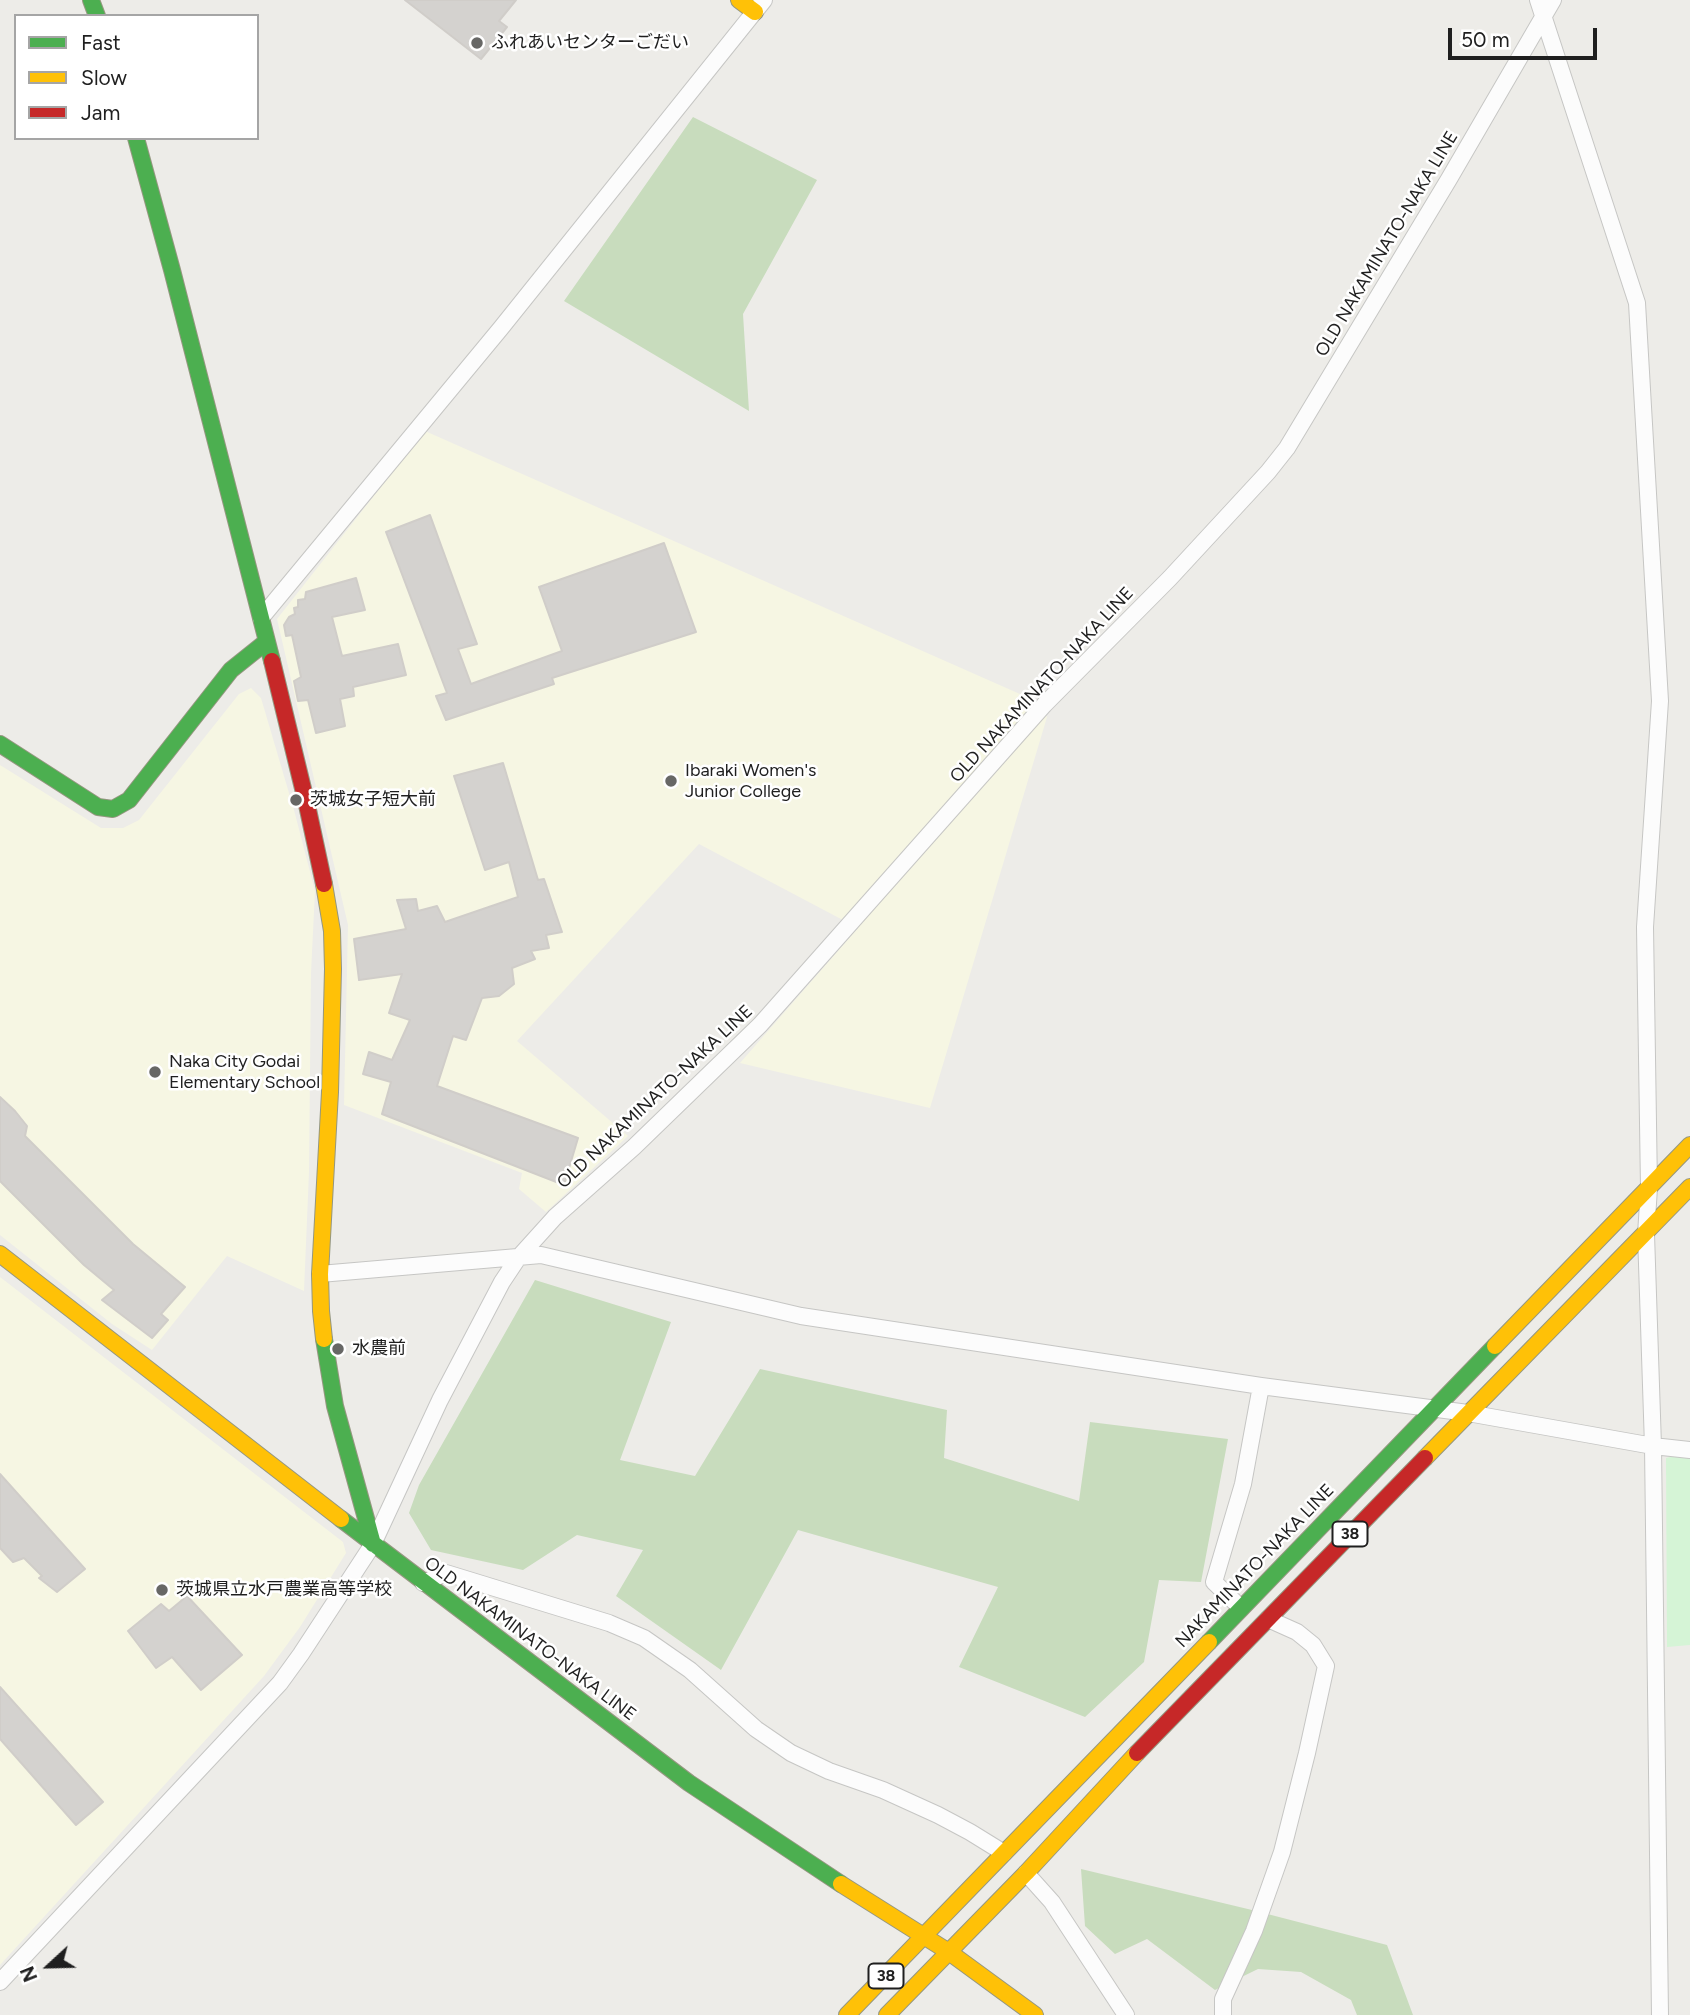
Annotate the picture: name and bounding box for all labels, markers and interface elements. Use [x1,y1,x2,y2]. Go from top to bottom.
legend [14,14,259,140]
scale bar [1452,14,1601,58]
text: 50 m [1461,27,1510,52]
text: Fast [81,30,121,55]
place label: ふれあいセンターごだい [491,32,689,54]
marker: ふれあいセンターごだい [469,35,485,51]
text: Slow [81,65,127,90]
text: Jam [81,100,120,125]
street label: OLD NAKAMINATO-NAKA LINE [1311,127,1463,361]
street label: OLD NAKAMINATO-NAKA LINE [946,583,1138,787]
place label: Ibaraki Women's Junior College [685,760,816,802]
marker: Ibaraki Women's Junior College [663,773,679,789]
place label: 茨城女子短大前 [310,789,436,811]
marker: 茨城女子短大前 [288,792,304,808]
street label: OLD NAKAMINATO-NAKA LINE [553,1001,757,1193]
place label: Naka City Godai Elementary School [169,1051,320,1094]
marker: Naka City Godai Elementary School [147,1064,163,1080]
place label: 水農前 [352,1338,406,1360]
marker: 水農前 [330,1341,346,1357]
street label: NAKAMINATO-NAKA LINE [1171,1480,1339,1652]
road number: 38 [1332,1522,1368,1546]
street label: OLD NAKAMINATO-NAKA LINE [420,1552,640,1726]
place label: 茨城県立水戸農業高等学校 [176,1579,392,1601]
marker: 茨城県立水戸農業高等学校 [154,1582,170,1598]
north arrow [14,1931,84,2001]
text: N [16,1963,42,1985]
road number: 38 [868,1964,903,1988]

